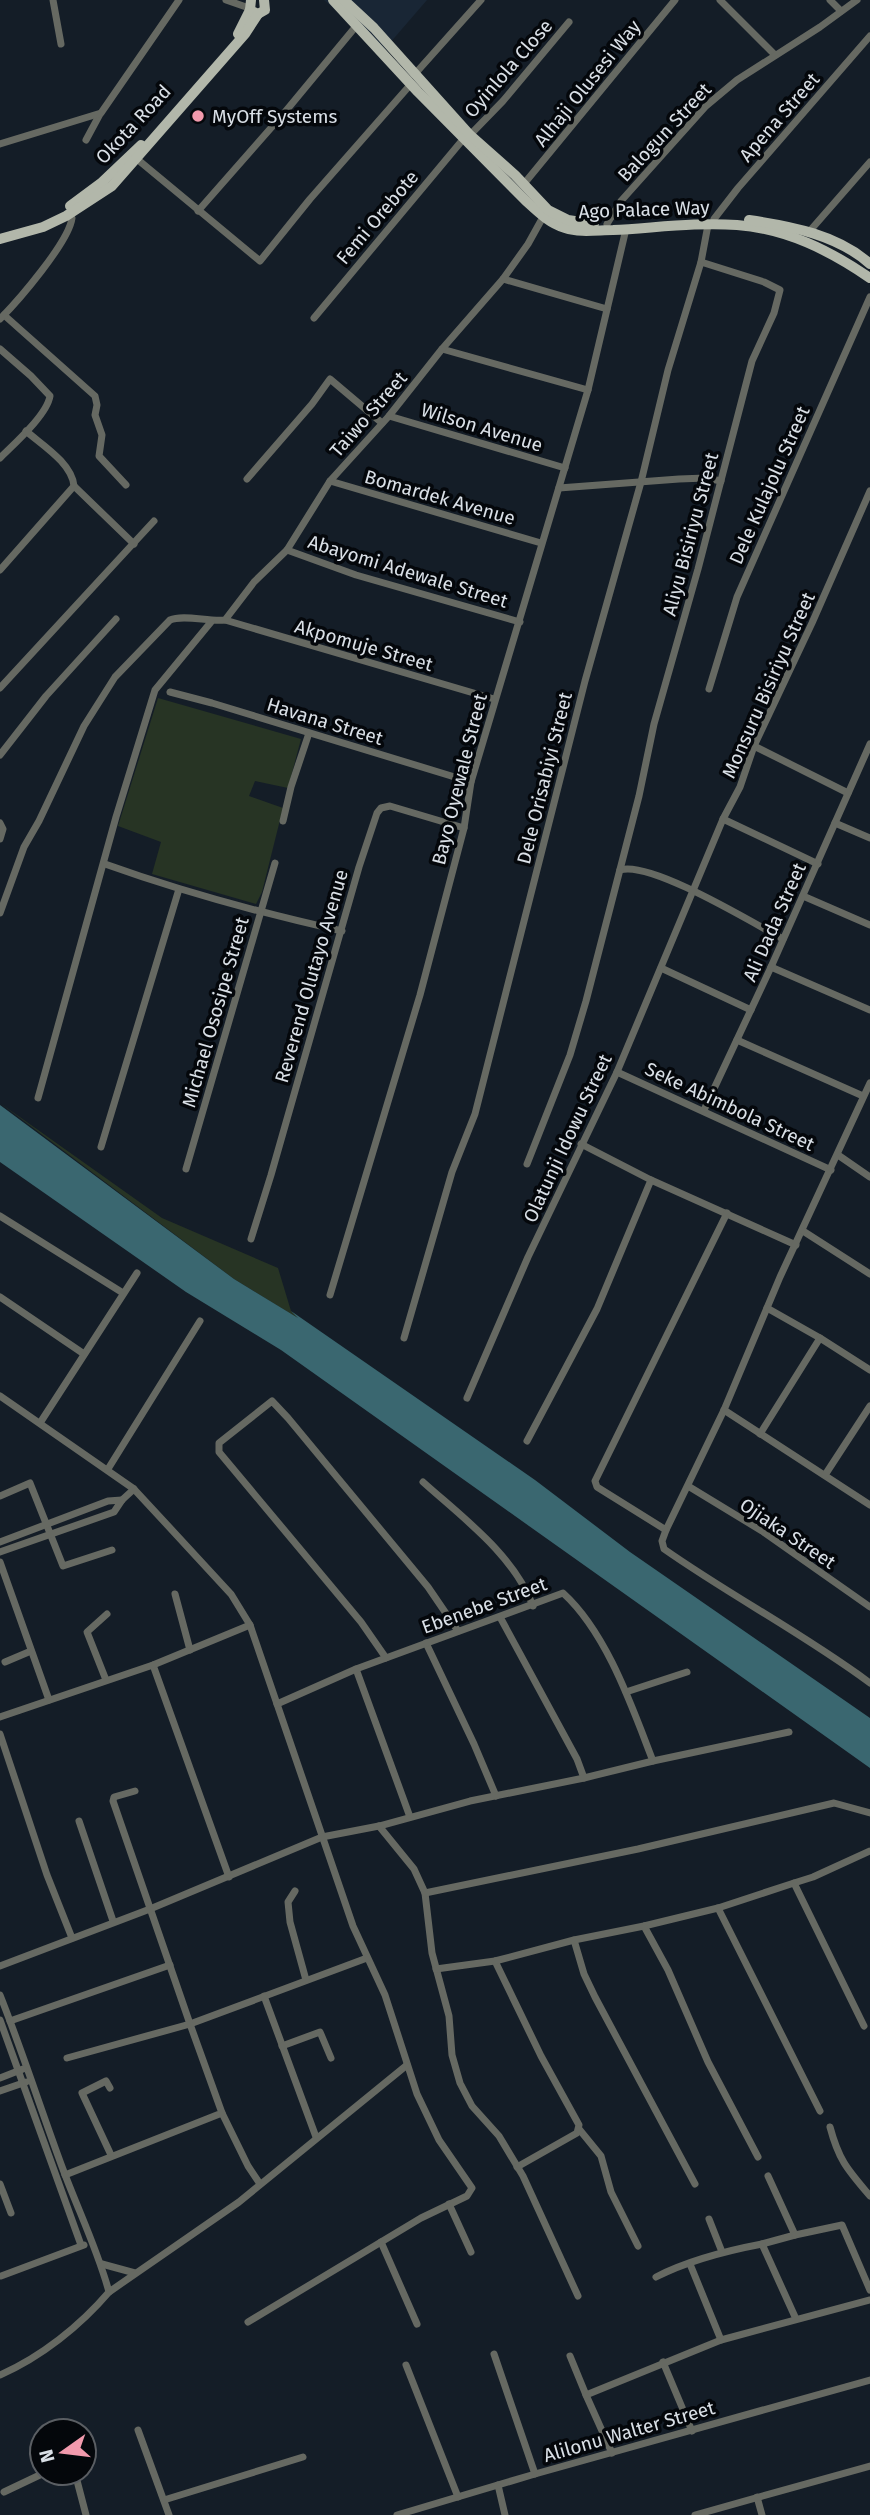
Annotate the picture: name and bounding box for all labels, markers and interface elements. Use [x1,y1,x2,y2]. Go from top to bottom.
street label: Oyinlola Close [459,14,557,122]
street label: Alhaji Olusesi Way [529,15,646,151]
street label: Apena Street [734,68,824,167]
street label: Balogun Street [613,78,716,187]
street label: Okota Road [91,80,176,169]
place label: MyOff Systems [212,105,338,128]
marker: MyOff Systems [190,108,206,124]
street label: Femi Orebote [332,166,423,269]
street label: Ago Palace Way [578,196,711,223]
street label: Taiwo Street [325,367,412,462]
street label: Wilson Avenue [418,398,545,457]
street label: Dele Kulajolu Street [724,402,815,568]
street label: Aliyu Bisiriyu Street [658,450,723,618]
street label: Bomardek Avenue [362,465,518,530]
street label: Abayomi Adewale Street [305,530,511,613]
street label: Monsuru Bisiriyu Street [717,589,820,782]
street label: Akpomuje Street [292,615,436,676]
street label: Dele Orisabiyi Street [512,690,577,866]
street label: Bayo Oyewale Street [427,691,492,867]
street label: Havana Street [264,693,386,750]
street label: Ali Dada Street [738,859,811,985]
street label: Reverend Olutayo Avenue [270,867,353,1085]
street label: Michael Ososipe Street [177,914,254,1110]
street label: Olatunji Idowu Street [518,1050,617,1226]
street label: Seke Abimbola Street [641,1057,818,1156]
street label: Ojiaka Street [735,1493,840,1574]
street label: Ebenebe Street [418,1572,550,1639]
street label: Alilonu Walter Street [541,2396,718,2467]
north arrow [28,2417,98,2487]
text: N [34,2447,60,2465]

